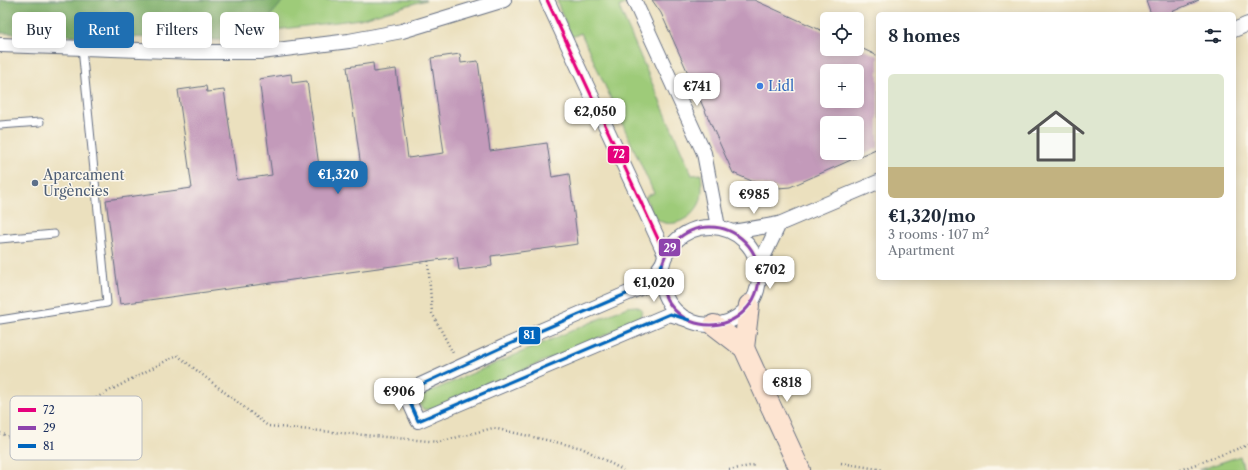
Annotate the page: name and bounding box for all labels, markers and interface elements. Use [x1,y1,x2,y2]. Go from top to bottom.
chip: Buy [12,12,66,48]
chip: Rent [74,12,134,48]
chip: Filters [142,12,212,48]
chip: New [220,12,279,48]
map controls [820,12,864,160]
button: locate [820,12,864,56]
icon: filters [1202,25,1224,47]
text: 8 homes [888,26,960,46]
button: + [820,64,864,108]
pin: €741 [673,73,721,107]
place label: Lidl [768,77,794,95]
text: €741 [683,78,711,94]
marker: Lidl [755,81,765,91]
pin: €2,050 [562,98,628,132]
icon: home [1020,100,1092,172]
text: €2,050 [573,103,617,119]
button: − [820,116,864,160]
line badge: 72 [607,145,630,164]
text: 72 [613,147,626,161]
pin: €1,320 [305,161,371,195]
place label: Aparcament Urgències [42,166,124,200]
text: €1,320 [318,166,359,182]
marker: Aparcament Urgències [30,178,40,188]
pin: €985 [730,181,778,215]
text: €985 [738,186,770,202]
text: €1,320/mo [888,206,975,226]
text: 3 rooms · 107 m² [888,226,989,242]
line badge: 29 [658,238,681,257]
text: 29 [663,241,677,255]
text: Apartment [888,242,955,258]
pin: €702 [746,256,794,290]
text: €702 [754,261,786,277]
pin: €1,020 [621,269,687,303]
text: €1,020 [633,274,675,290]
line badge: 81 [518,326,541,345]
text: 81 [523,328,535,342]
pin: €818 [763,369,811,403]
text: €818 [772,374,802,390]
pin: €906 [375,378,423,412]
text: €906 [383,383,415,399]
legend [10,396,142,460]
text: 72 [43,403,55,417]
text: 29 [43,421,56,435]
text: 81 [43,439,55,453]

